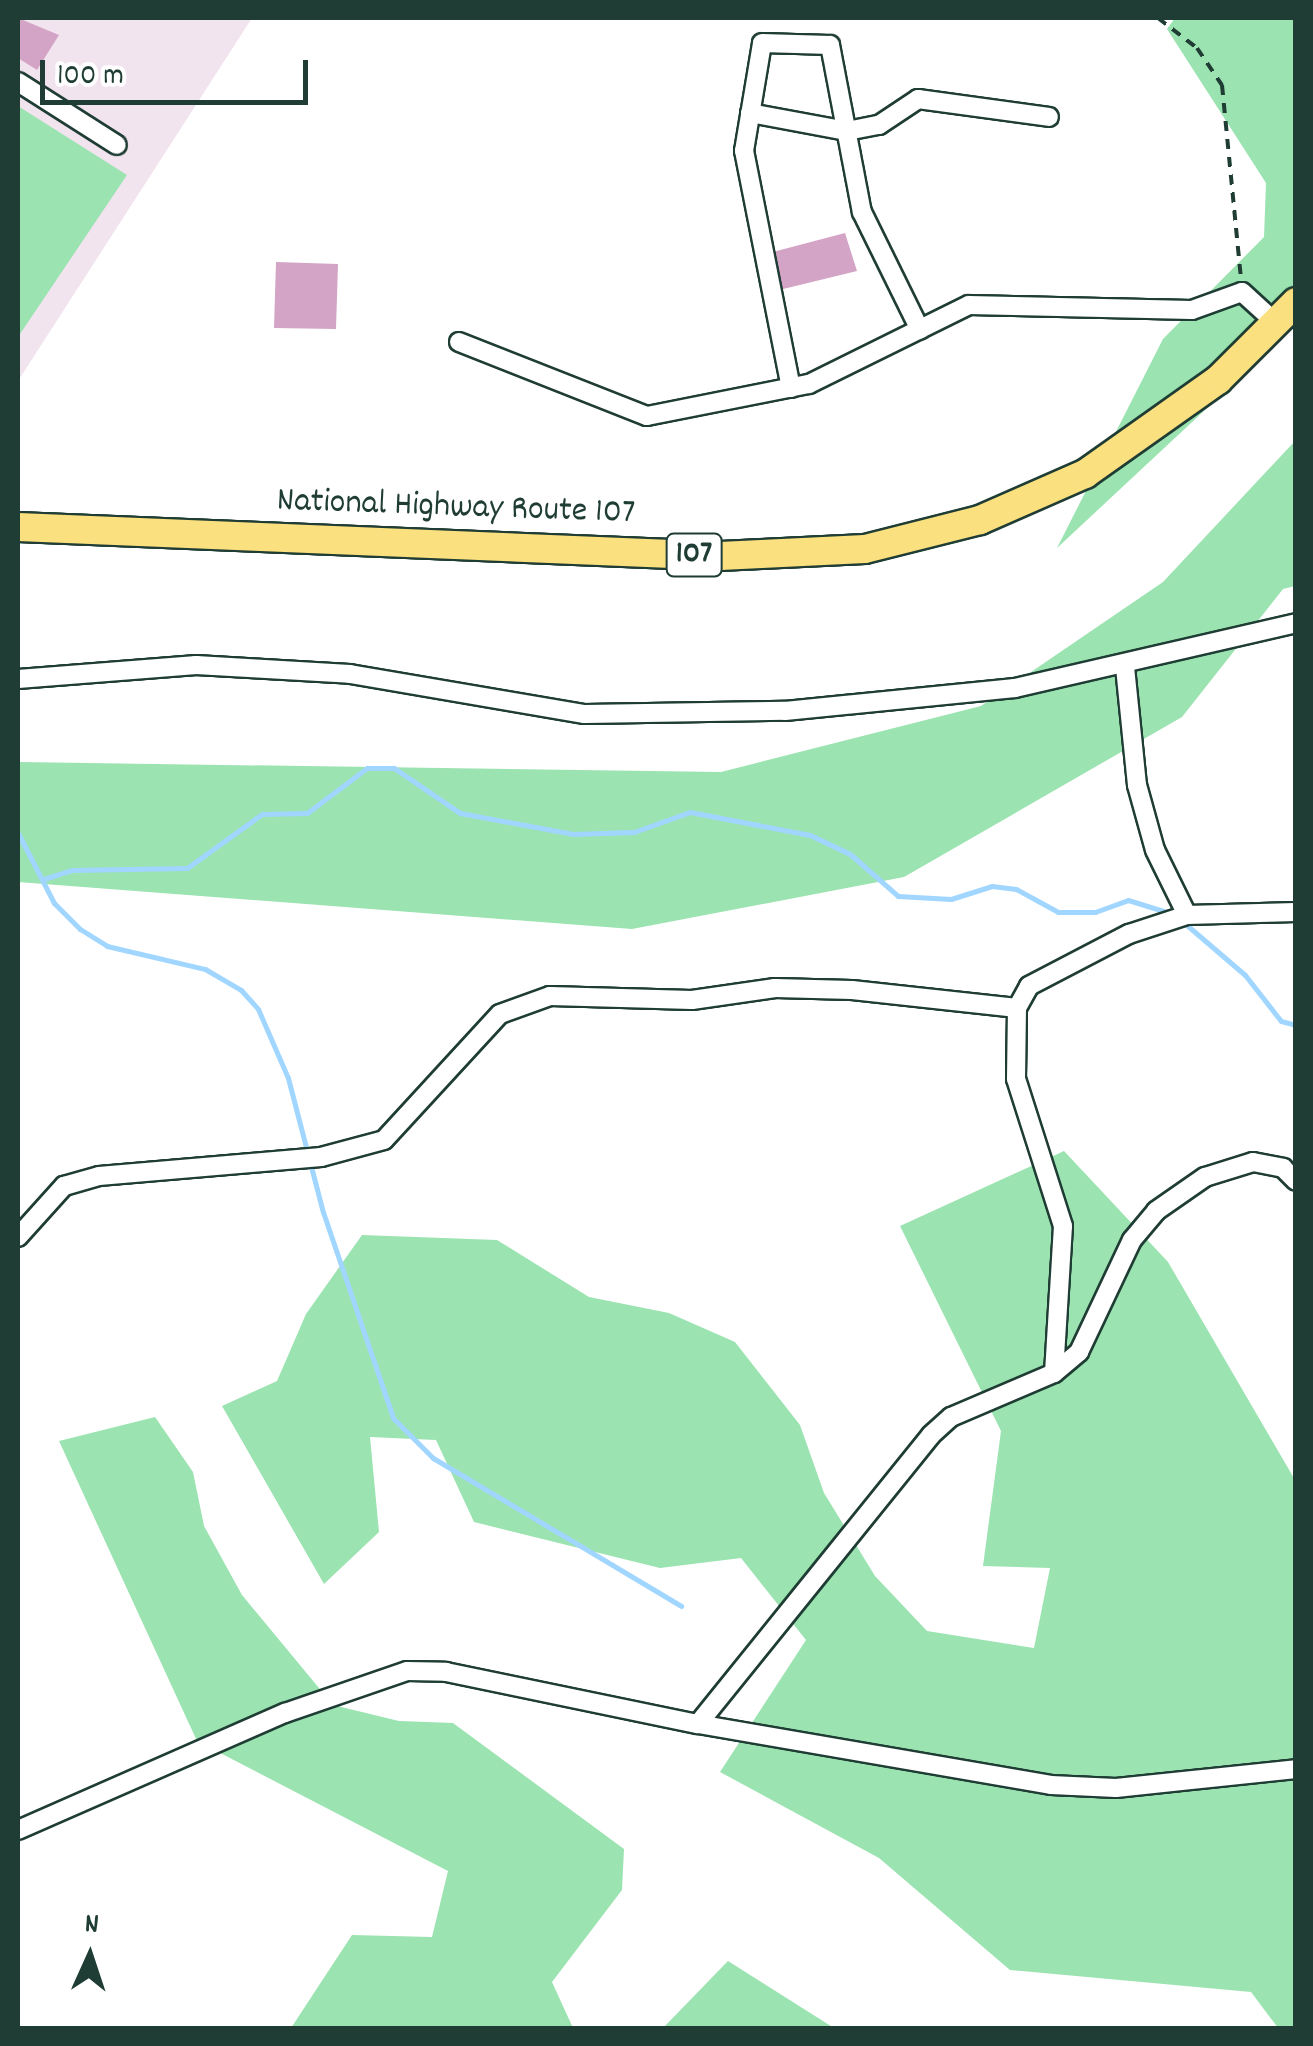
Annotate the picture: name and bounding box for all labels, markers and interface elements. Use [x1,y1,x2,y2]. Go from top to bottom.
scale bar [45,40,312,102]
text: 100 m [57,56,124,99]
street label: National Highway Route 107 [276,481,636,535]
road number: 107 [664,528,724,582]
north arrow [40,1906,140,2006]
text: N [84,1906,100,1946]

